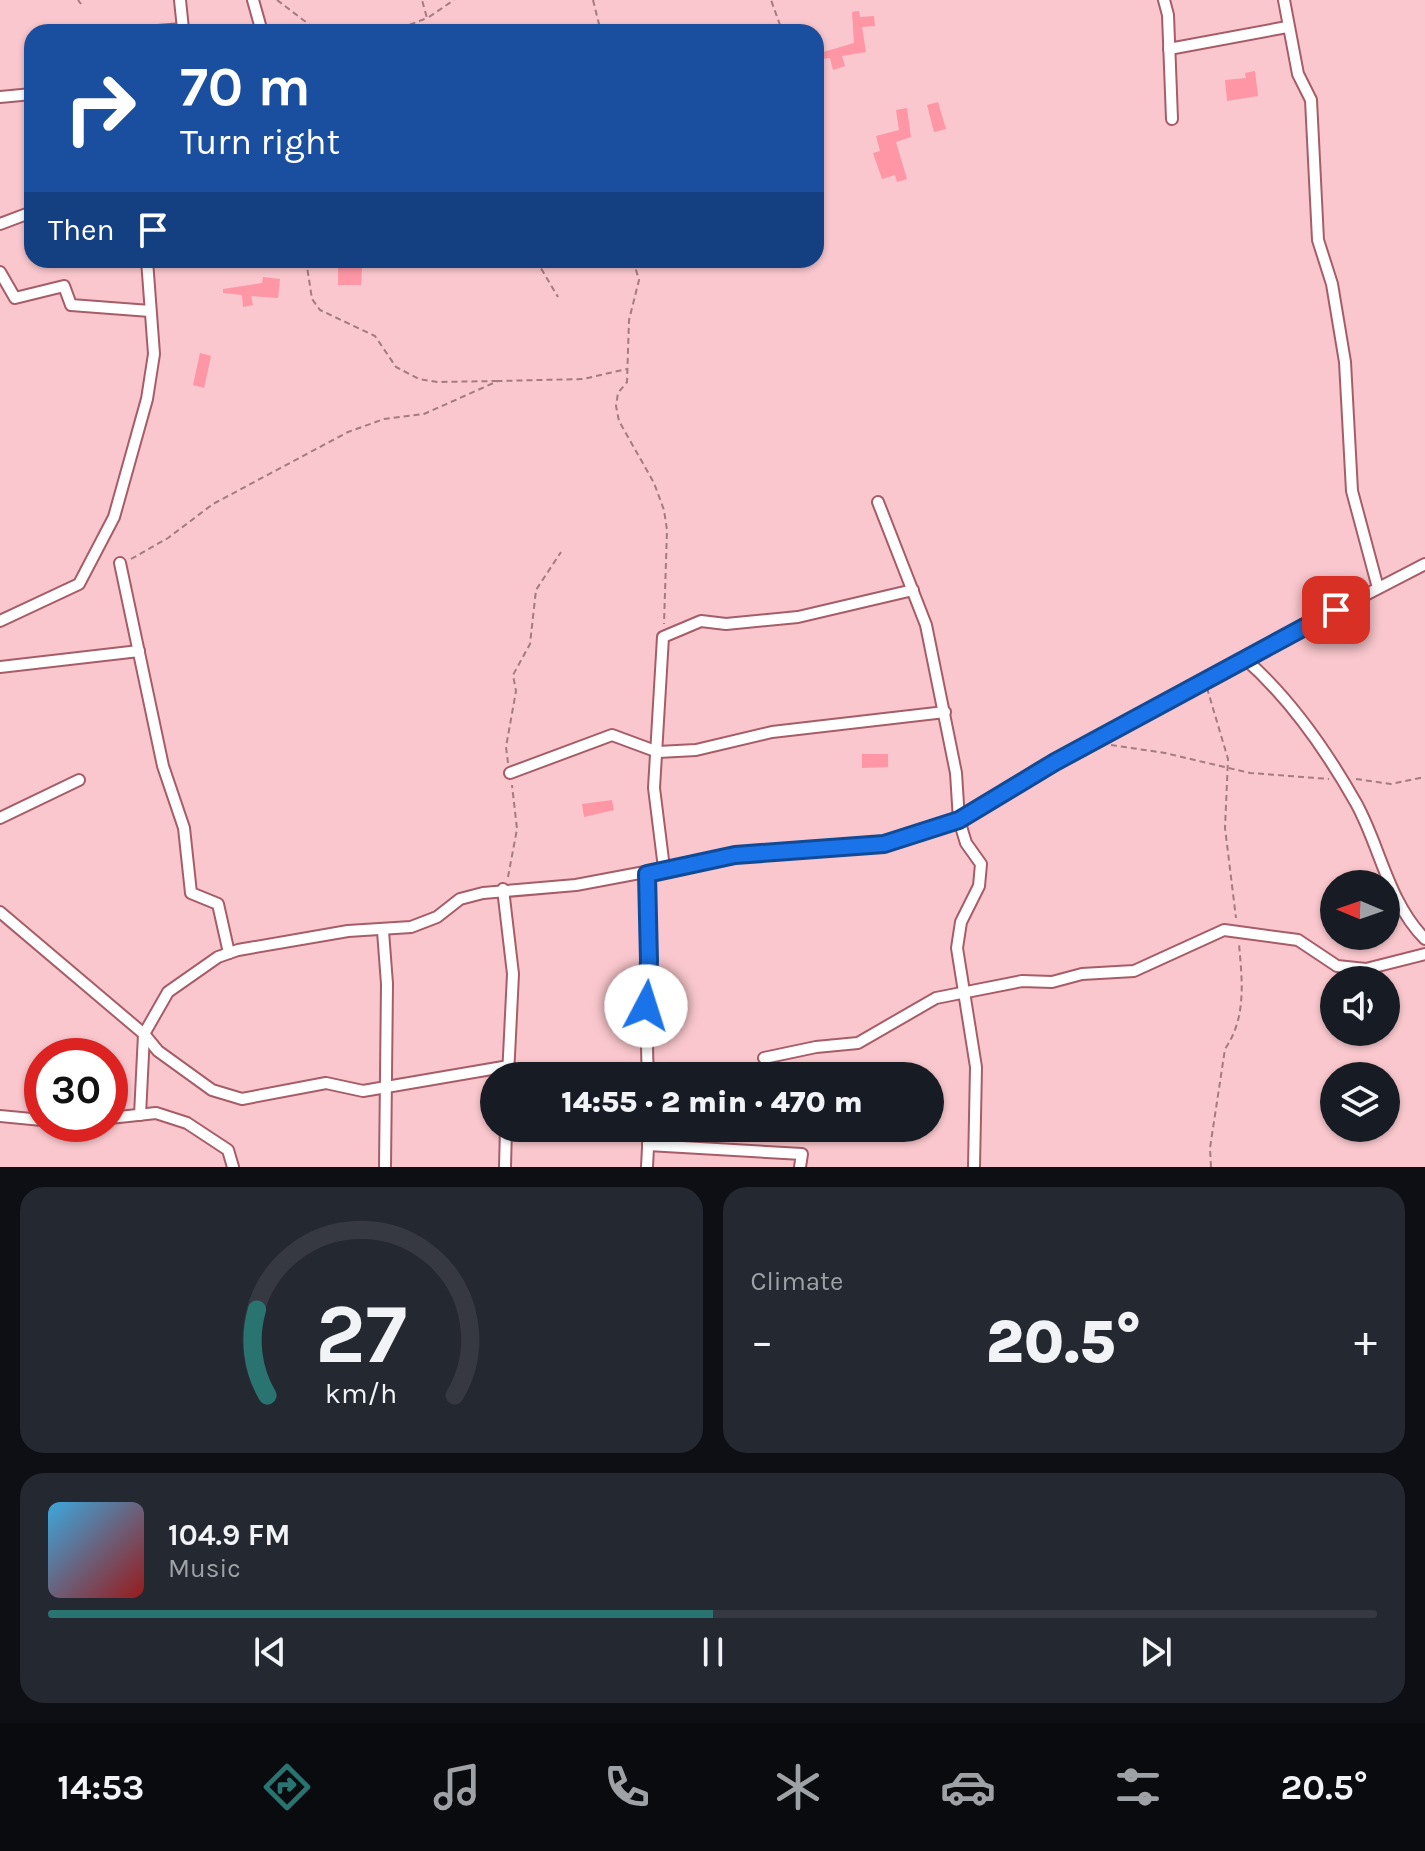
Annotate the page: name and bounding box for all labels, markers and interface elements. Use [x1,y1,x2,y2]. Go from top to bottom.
text: 70 m [180,54,311,119]
icon: right [48,56,152,160]
text: Turn right [180,121,340,163]
icon: arrive [131,208,175,252]
text: Then [48,212,115,248]
pin [1302,576,1370,644]
icon: arrive [1314,588,1358,632]
north arrow [1320,870,1400,950]
map controls [1320,870,1400,1142]
position arrow [604,964,688,1048]
button: sound [1320,966,1400,1046]
speed limit sign: 30 [24,1038,128,1142]
button: layers [1320,1062,1400,1142]
text: 14:55 · 2 min · 470 m [561,1084,863,1120]
text: Climate [751,1266,843,1297]
text: 27 [315,1286,407,1383]
text: 20.5° [986,1307,1142,1377]
text: − [751,1316,774,1367]
text: + [1354,1316,1377,1367]
text: km/h [325,1377,397,1410]
text: 104.9 FM [168,1517,291,1553]
text: Music [168,1553,241,1584]
icon: previous [248,1630,292,1674]
icon: pause [691,1630,735,1674]
icon: next [1134,1630,1178,1674]
icon: directions [259,1759,315,1815]
icon: music [429,1759,485,1815]
icon: phone [599,1759,655,1815]
icon: climate [770,1759,826,1815]
icon: car [940,1759,996,1815]
icon: filters [1110,1759,1166,1815]
text: 14:53 [57,1766,144,1808]
text: 20.5° [1281,1766,1368,1808]

